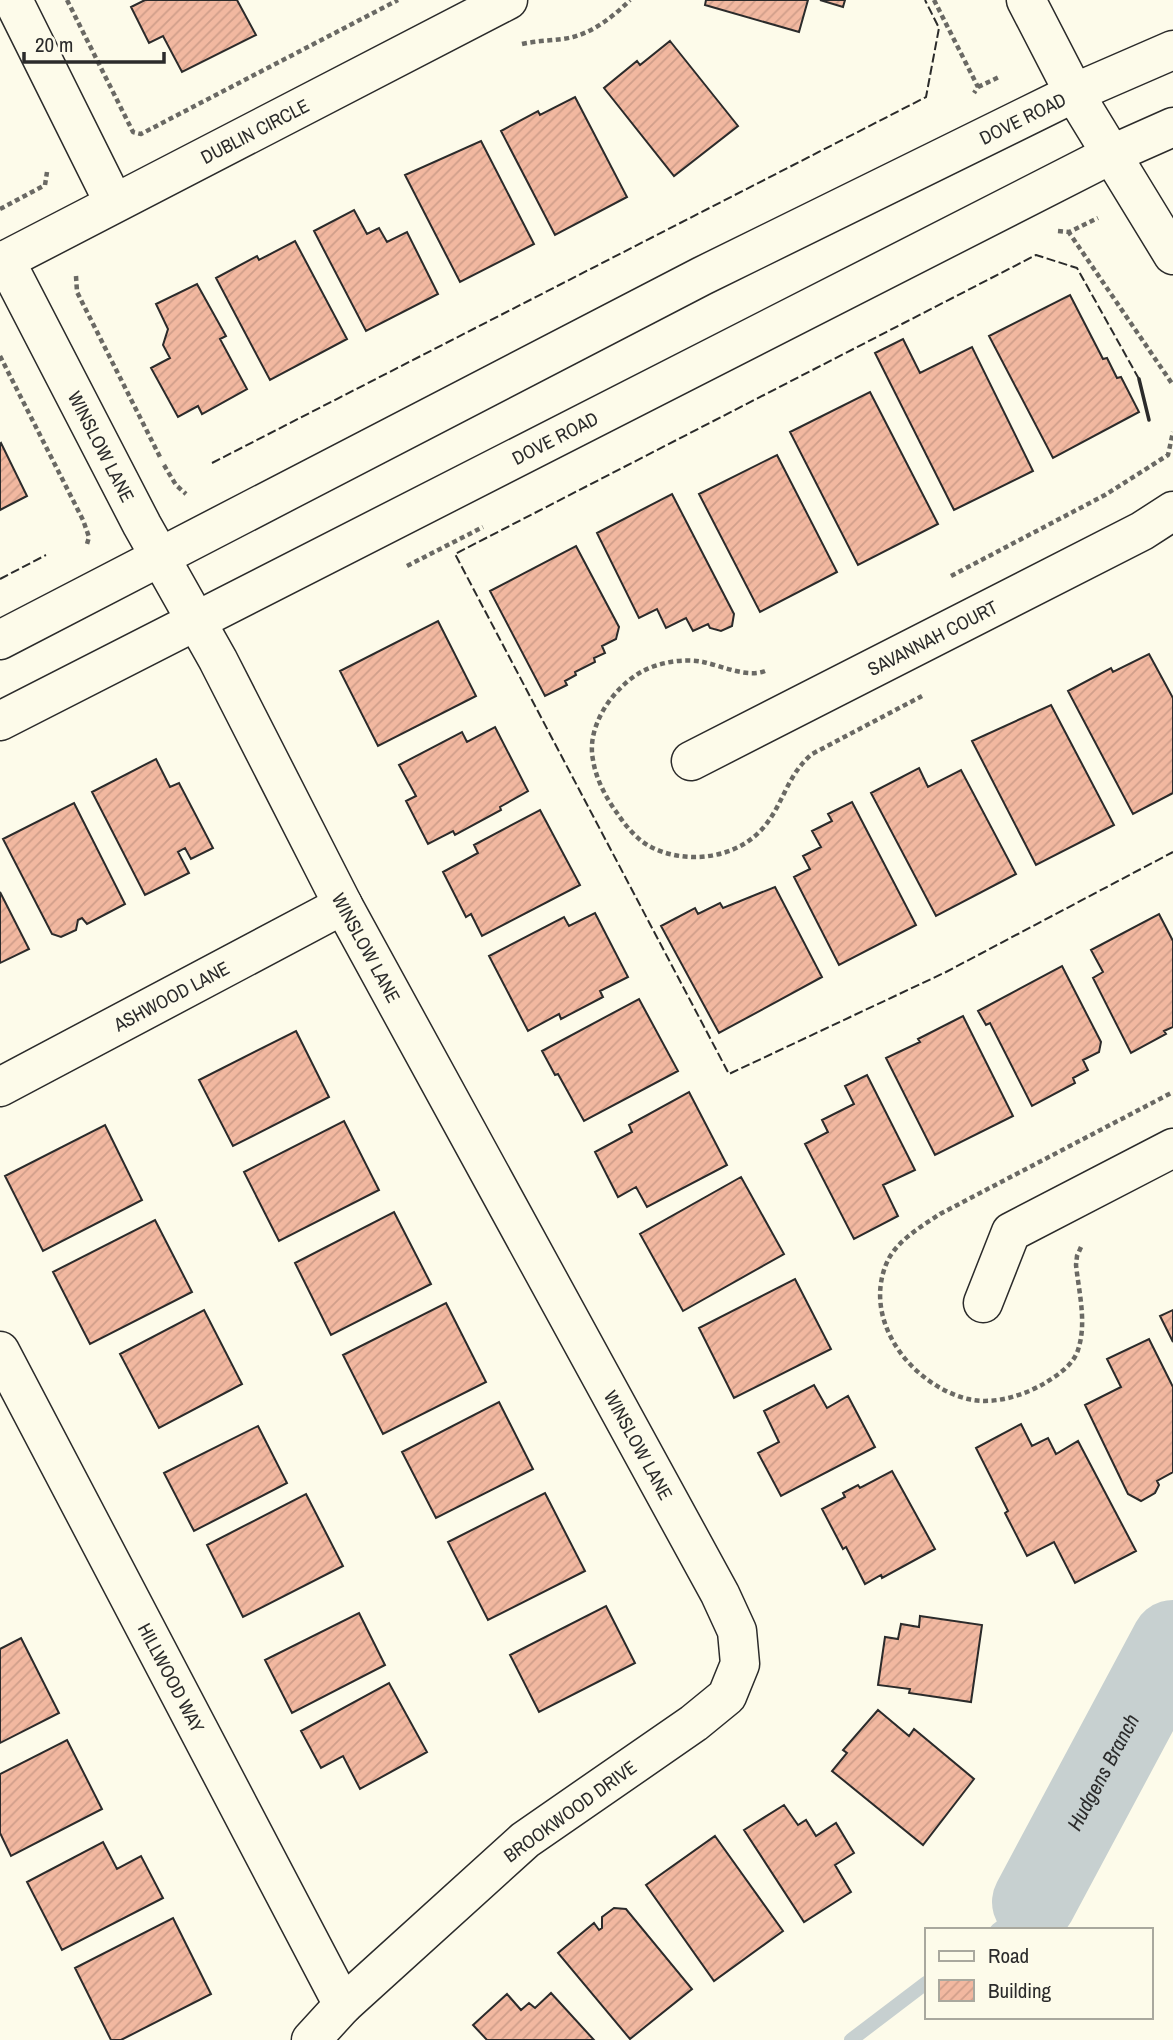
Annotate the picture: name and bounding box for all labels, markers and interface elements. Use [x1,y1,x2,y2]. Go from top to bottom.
scale bar [24,21,164,65]
text: 20 m [35,30,73,59]
street label: DOVE ROAD [975,86,1070,151]
street label: DUBLIN CIRCLE [196,92,314,170]
street label: WINSLOW LANE [62,387,141,506]
street label: DOVE ROAD [507,405,603,471]
street label: SAVANNAH COURT [863,594,1002,682]
street label: WINSLOW LANE [326,888,407,1007]
street label: ASHWOOD LANE [108,955,234,1038]
street label: WINSLOW LANE [598,1386,679,1505]
street label: HILLWOOD WAY [132,1619,211,1738]
water label: Hudgens Branch [1060,1709,1146,1836]
street label: BROOKWOOD DRIVE [498,1754,642,1868]
legend [925,1928,1152,2019]
text: Road [988,1941,1029,1970]
text: Building [988,1976,1052,2005]

